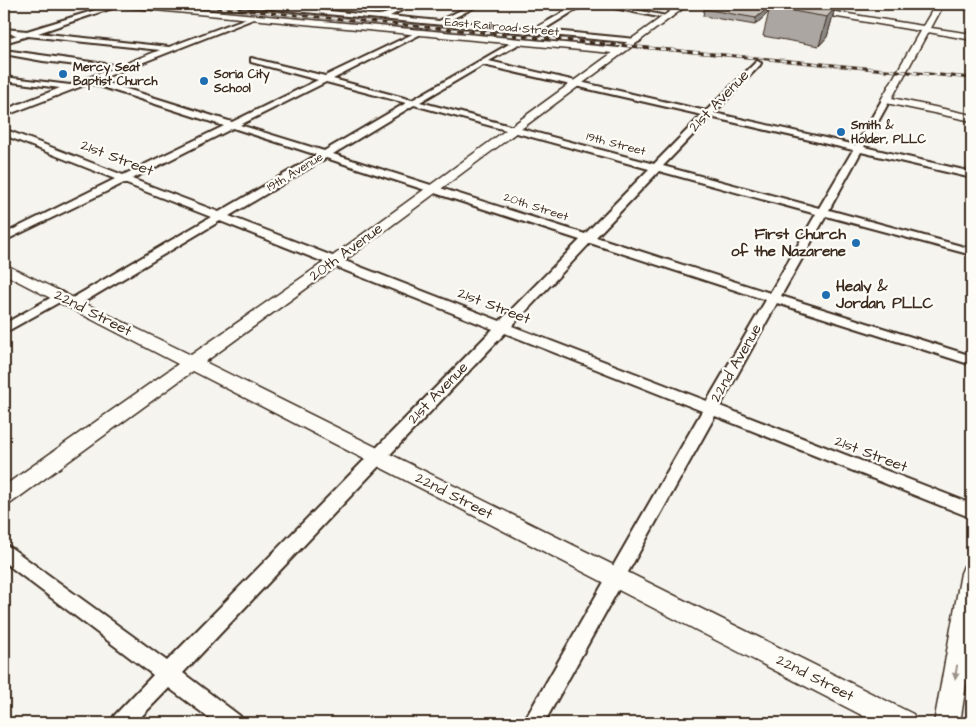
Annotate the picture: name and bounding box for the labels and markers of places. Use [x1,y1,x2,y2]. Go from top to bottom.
place label: Mercy Seat Baptist Church [73,59,158,91]
place label: Soria City School [213,66,270,97]
marker: Mercy Seat Baptist Church [57,68,69,80]
marker: Soria City School [198,75,210,87]
place label: Smith & Holder, PLLC [850,117,926,148]
marker: Smith & Holder, PLLC [835,126,847,138]
place label: First Church of the Nazarene [731,224,847,262]
marker: First Church of the Nazarene [850,237,862,249]
place label: Healy & Jordan, PLLC [835,276,933,314]
marker: Healy & Jordan, PLLC [820,289,832,301]

